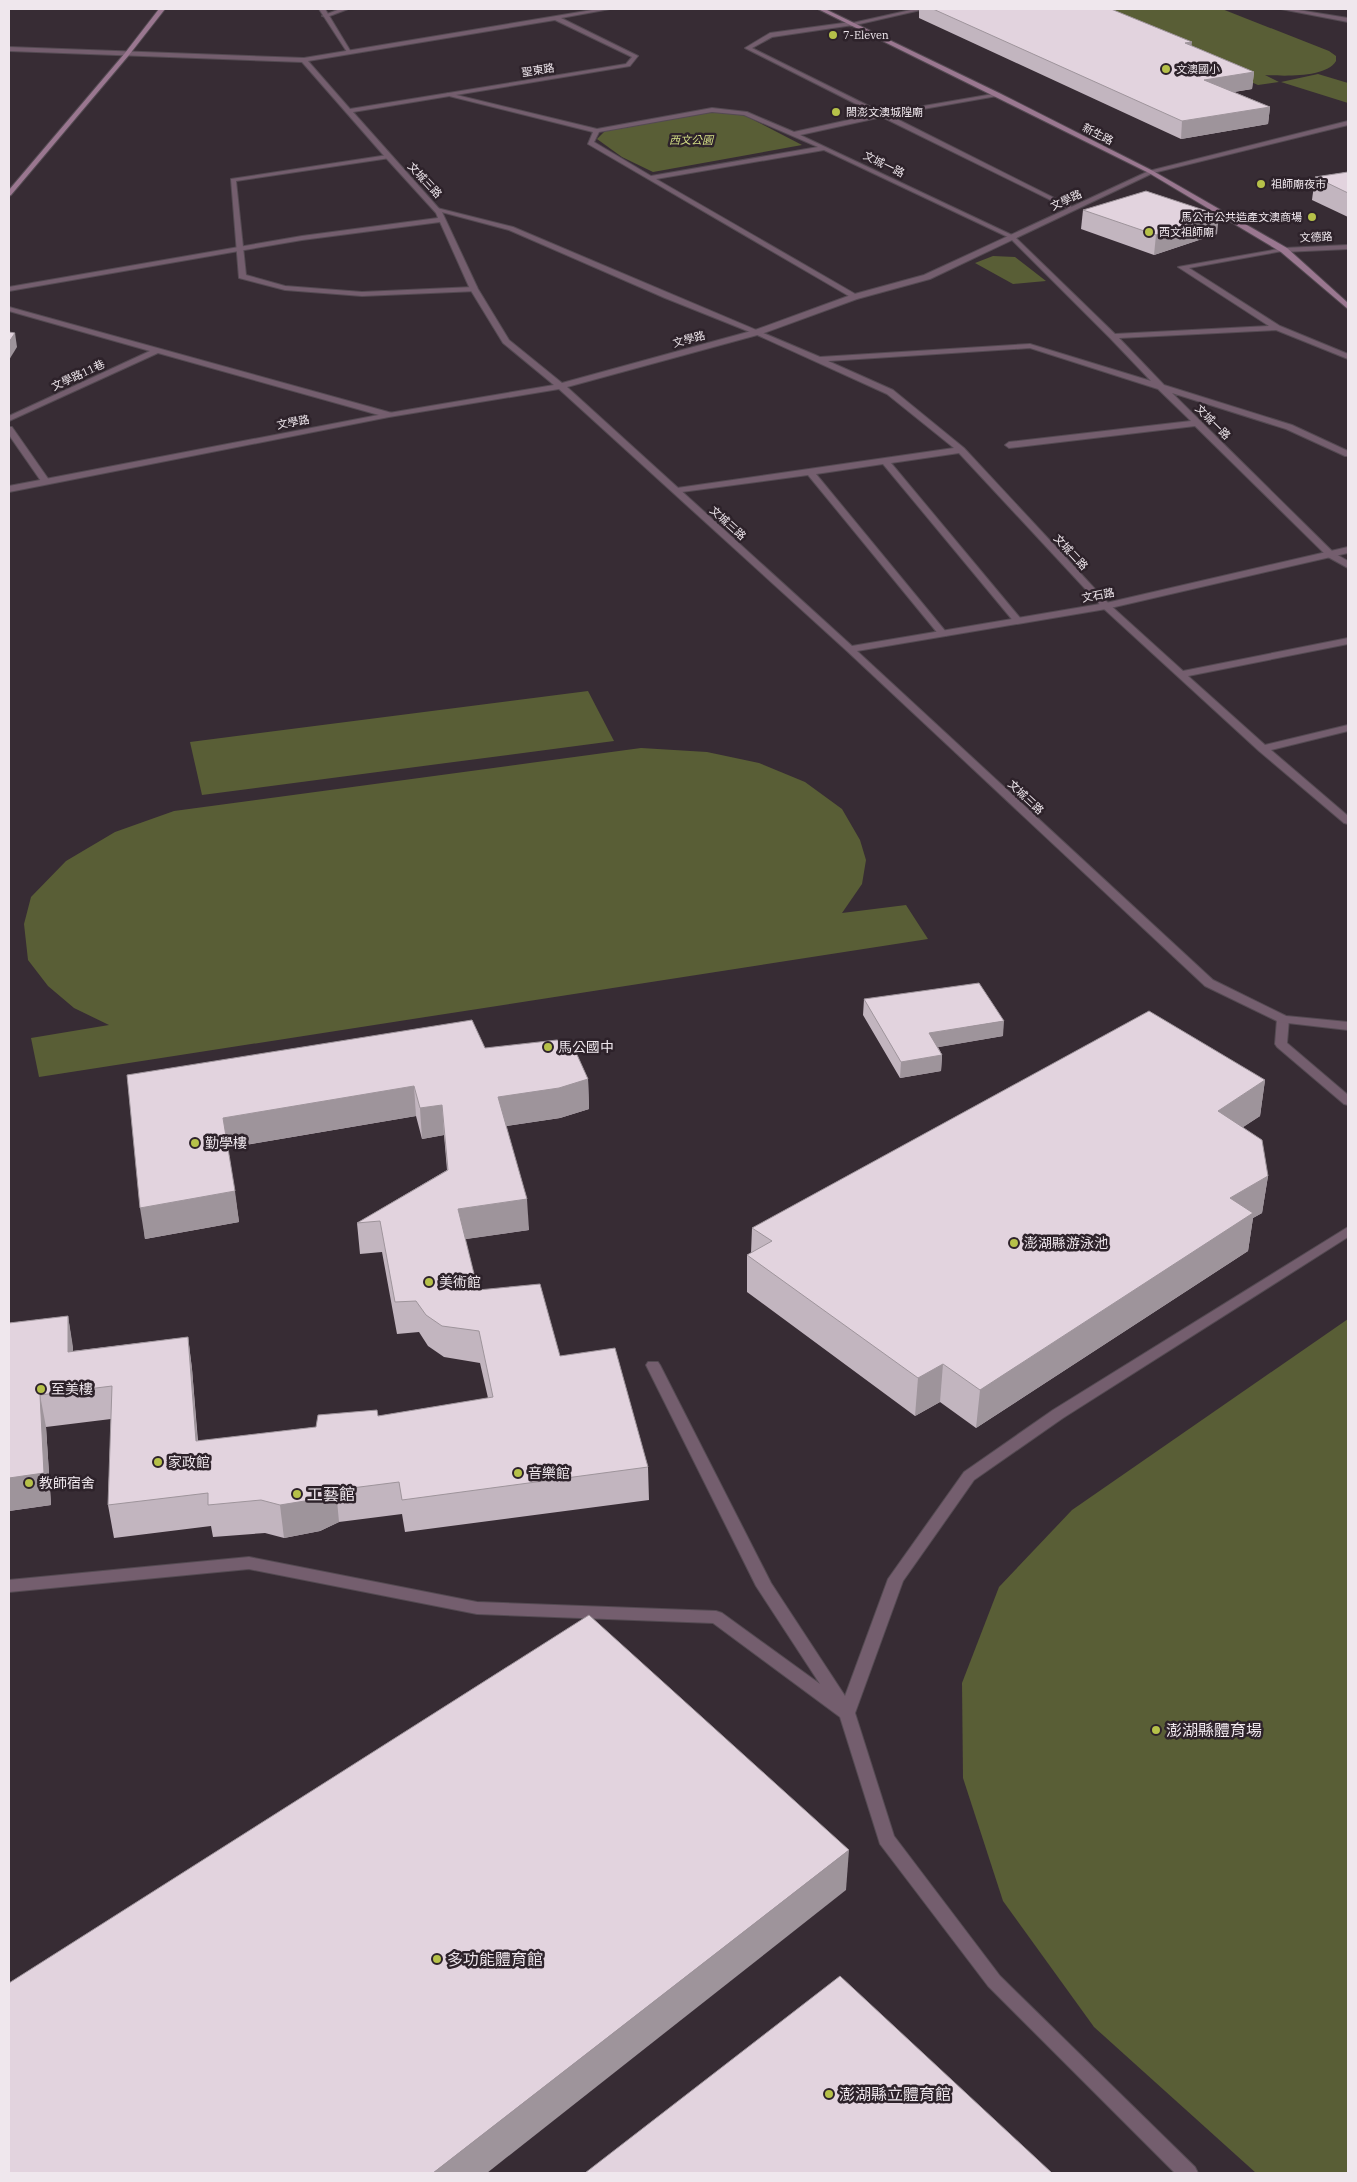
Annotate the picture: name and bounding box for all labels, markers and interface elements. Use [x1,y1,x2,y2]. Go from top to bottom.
place label: 7-Eleven [843,28,889,42]
marker: 7-Eleven [827,29,839,41]
street label: 聖東路 [521,61,555,79]
place label: 文澳國小 [1176,62,1220,76]
marker: 文澳國小 [1160,63,1172,75]
place label: 閤澎文澳城隍廟 [846,105,923,119]
marker: 閤澎文澳城隍廟 [830,106,842,118]
street label: 新生路 [1080,120,1116,148]
park label: 西文公園 [669,133,715,147]
street label: 文城一路 [861,148,907,180]
street label: 文城三路 [405,159,445,201]
place label: 祖師廟夜市 [1271,177,1326,191]
marker: 祖師廟夜市 [1255,178,1267,190]
street label: 文學路 [1048,187,1084,213]
place label: 馬公市公共造產文澳商場 [1181,210,1302,224]
marker: 馬公市公共造產文澳商場 [1306,211,1318,223]
place label: 西文祖師廟 [1159,225,1214,239]
marker: 西文祖師廟 [1143,226,1155,238]
street label: 文德路 [1299,229,1333,245]
street label: 文學路 [671,328,707,350]
street label: 文學路11巷 [49,357,107,393]
street label: 文城一路 [1192,401,1234,443]
street label: 文學路 [275,412,311,432]
street label: 文城三路 [707,503,749,543]
street label: 文城二路 [1051,531,1091,573]
street label: 文石路 [1080,585,1116,605]
street label: 文城三路 [1005,777,1047,817]
place label: 馬公國中 [558,1038,614,1056]
marker: 馬公國中 [542,1041,554,1053]
place label: 勤學樓 [205,1134,247,1152]
marker: 勤學樓 [189,1137,201,1149]
place label: 澎湖縣游泳池 [1024,1234,1108,1252]
marker: 澎湖縣游泳池 [1008,1237,1020,1249]
place label: 美術館 [439,1273,481,1291]
marker: 美術館 [423,1276,435,1288]
place label: 至美樓 [51,1380,93,1398]
marker: 至美樓 [35,1383,47,1395]
place label: 家政館 [168,1453,210,1471]
marker: 家政館 [152,1456,164,1468]
place label: 音樂館 [528,1464,570,1482]
marker: 音樂館 [512,1467,524,1479]
place label: 教師宿舍 [39,1474,95,1492]
marker: 教師宿舍 [23,1477,35,1489]
place label: 工藝館 [307,1484,355,1504]
marker: 工藝館 [291,1488,303,1500]
place label: 澎湖縣體育場 [1166,1720,1262,1740]
marker: 澎湖縣體育場 [1150,1724,1162,1736]
place label: 多功能體育館 [447,1949,543,1969]
marker: 多功能體育館 [431,1953,443,1965]
place label: 澎湖縣立體育館 [839,2084,951,2104]
marker: 澎湖縣立體育館 [823,2088,835,2100]

